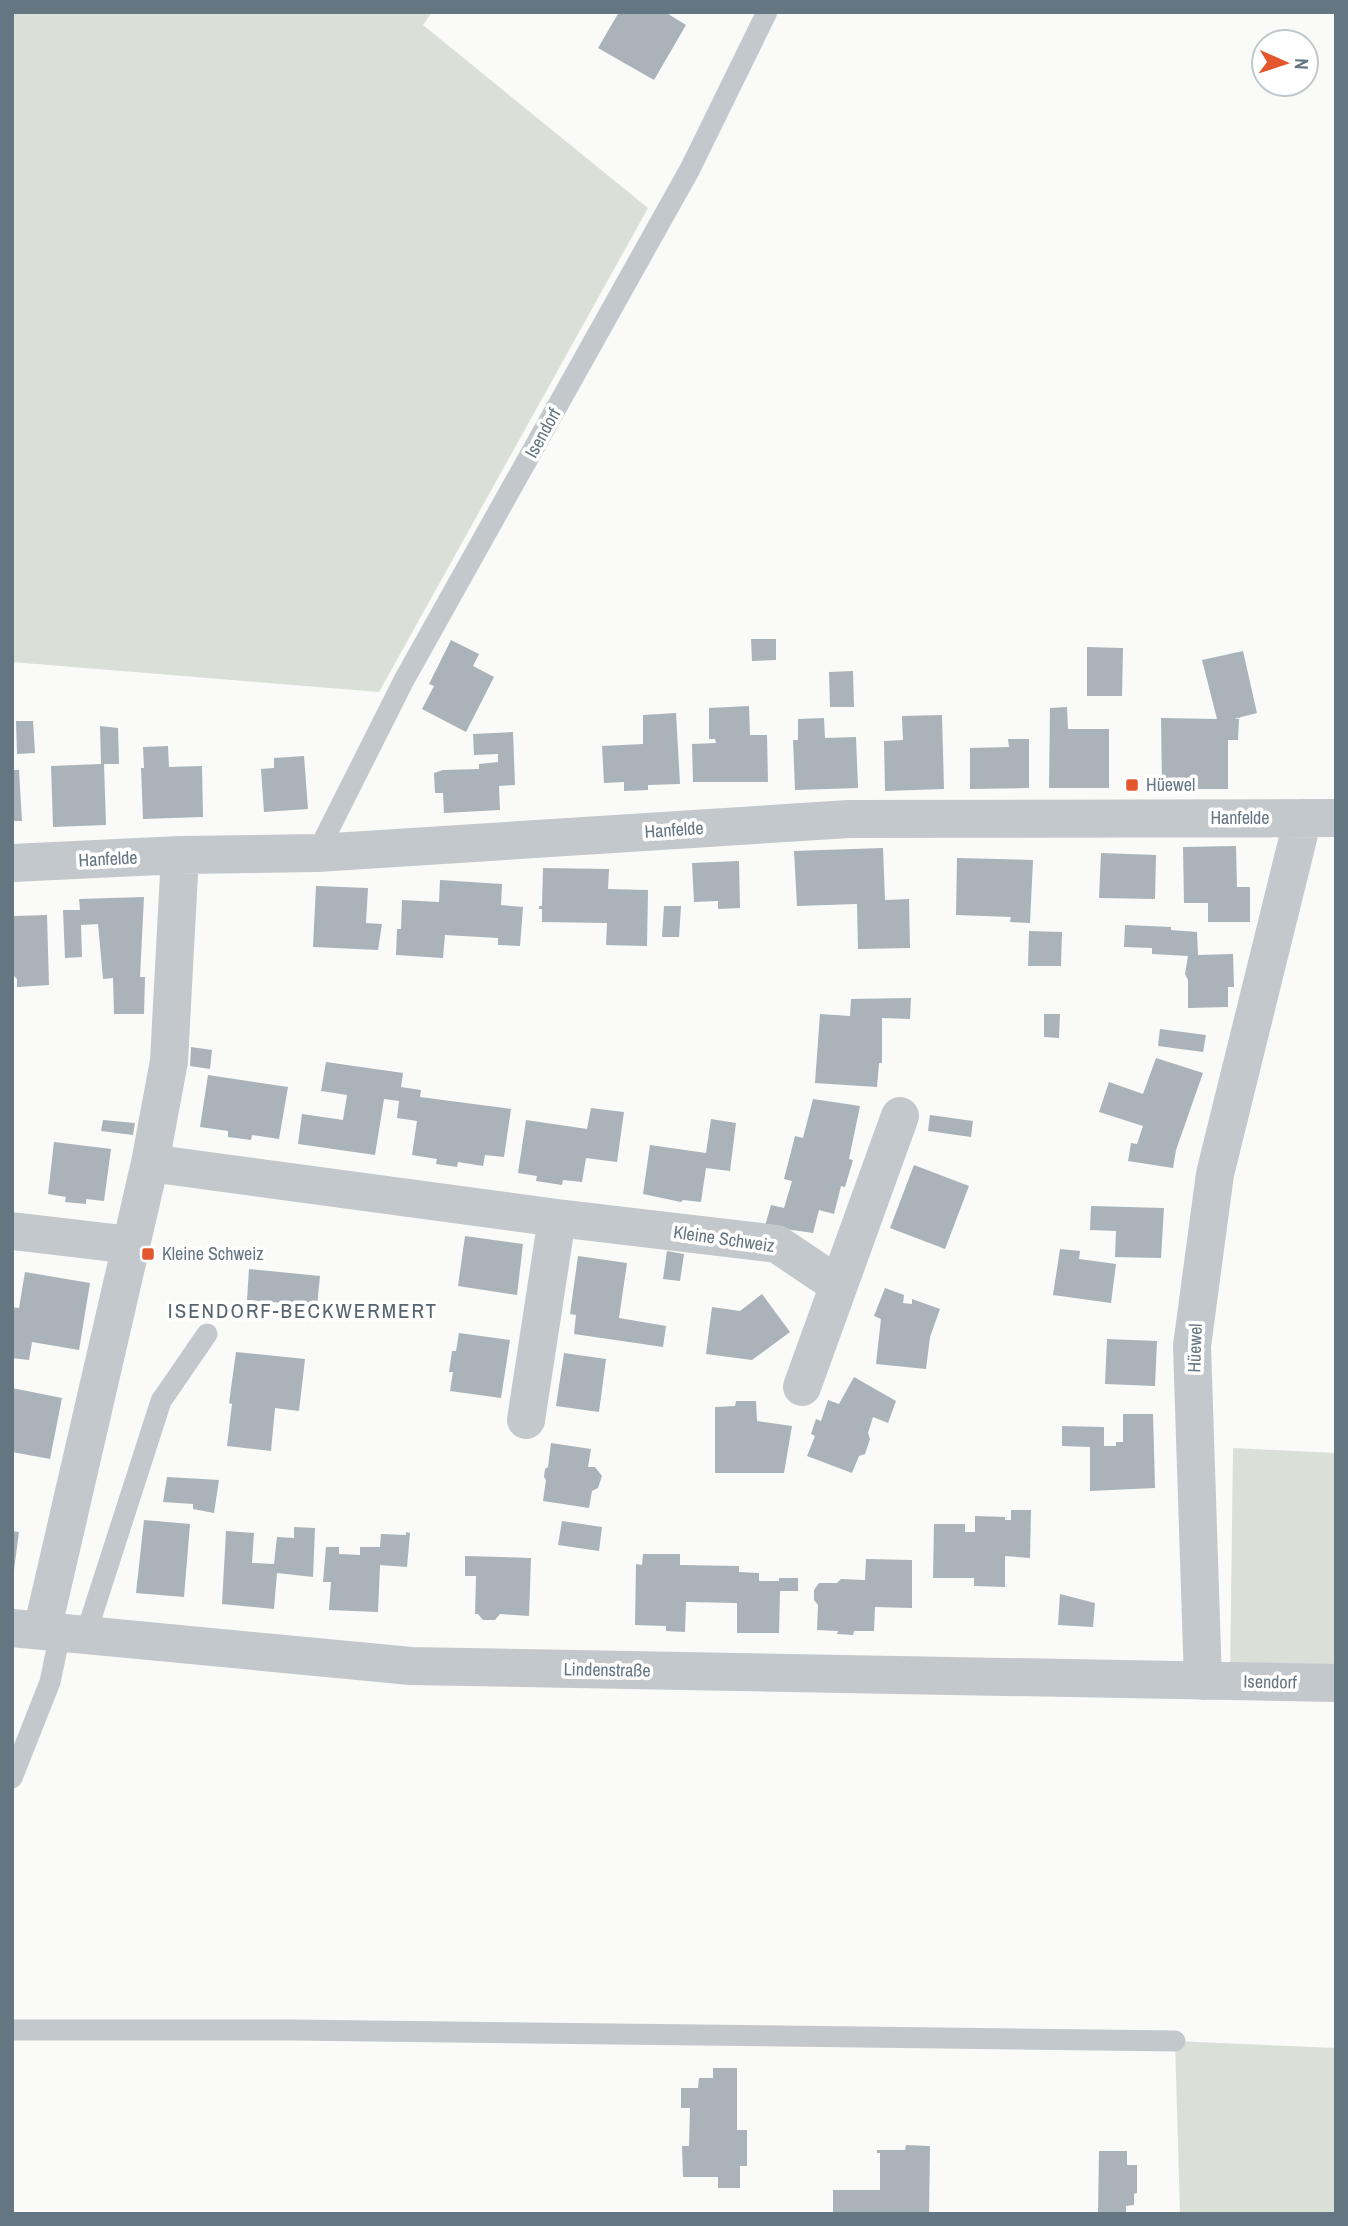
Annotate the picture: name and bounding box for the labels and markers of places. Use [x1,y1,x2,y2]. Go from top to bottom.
place label: Hüewel [1146,772,1195,797]
marker: Hüewel [1124,777,1140,793]
place label: Kleine Schweiz [162,1241,264,1266]
marker: Kleine Schweiz [140,1246,156,1262]

